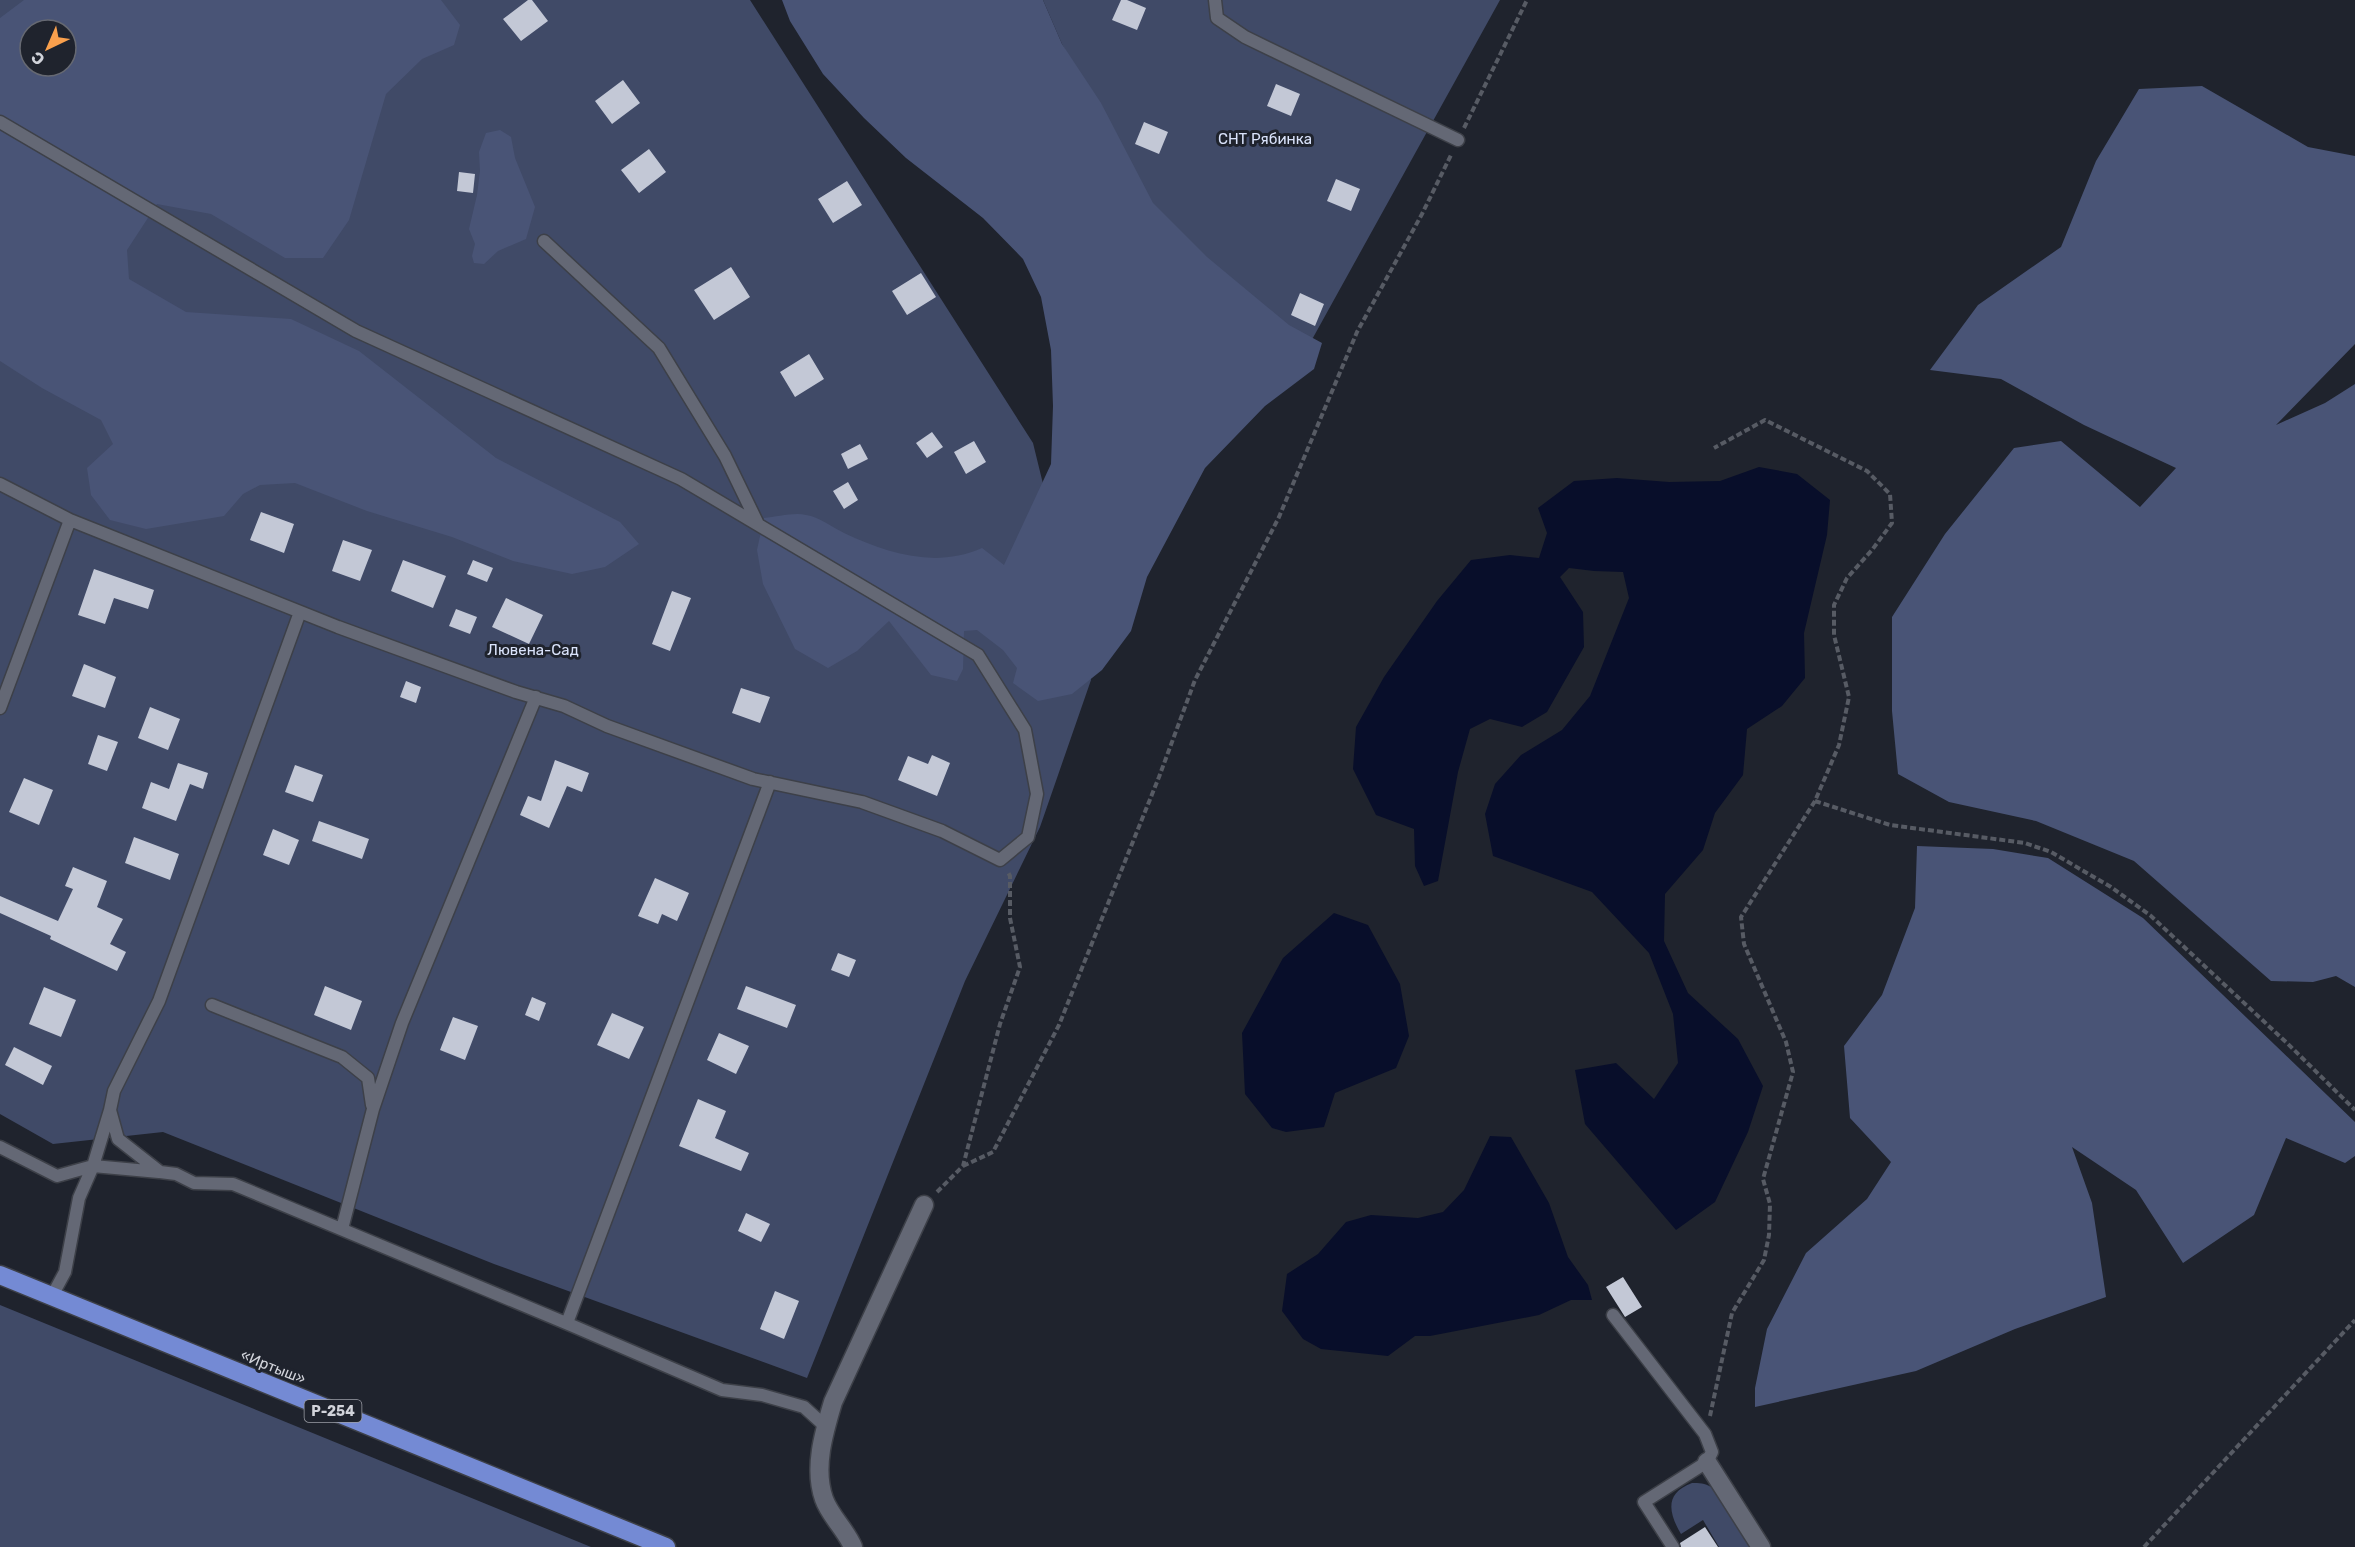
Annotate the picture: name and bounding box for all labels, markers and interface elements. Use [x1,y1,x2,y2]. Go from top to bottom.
north arrow [18,18,78,78]
text: С [27,48,49,69]
park label: СНТ Рябинка [1218,130,1312,148]
park label: Лювена-Сад [487,641,579,659]
street label: «Иртыш» [238,1346,308,1388]
road number: Р-254 [304,1400,362,1422]

